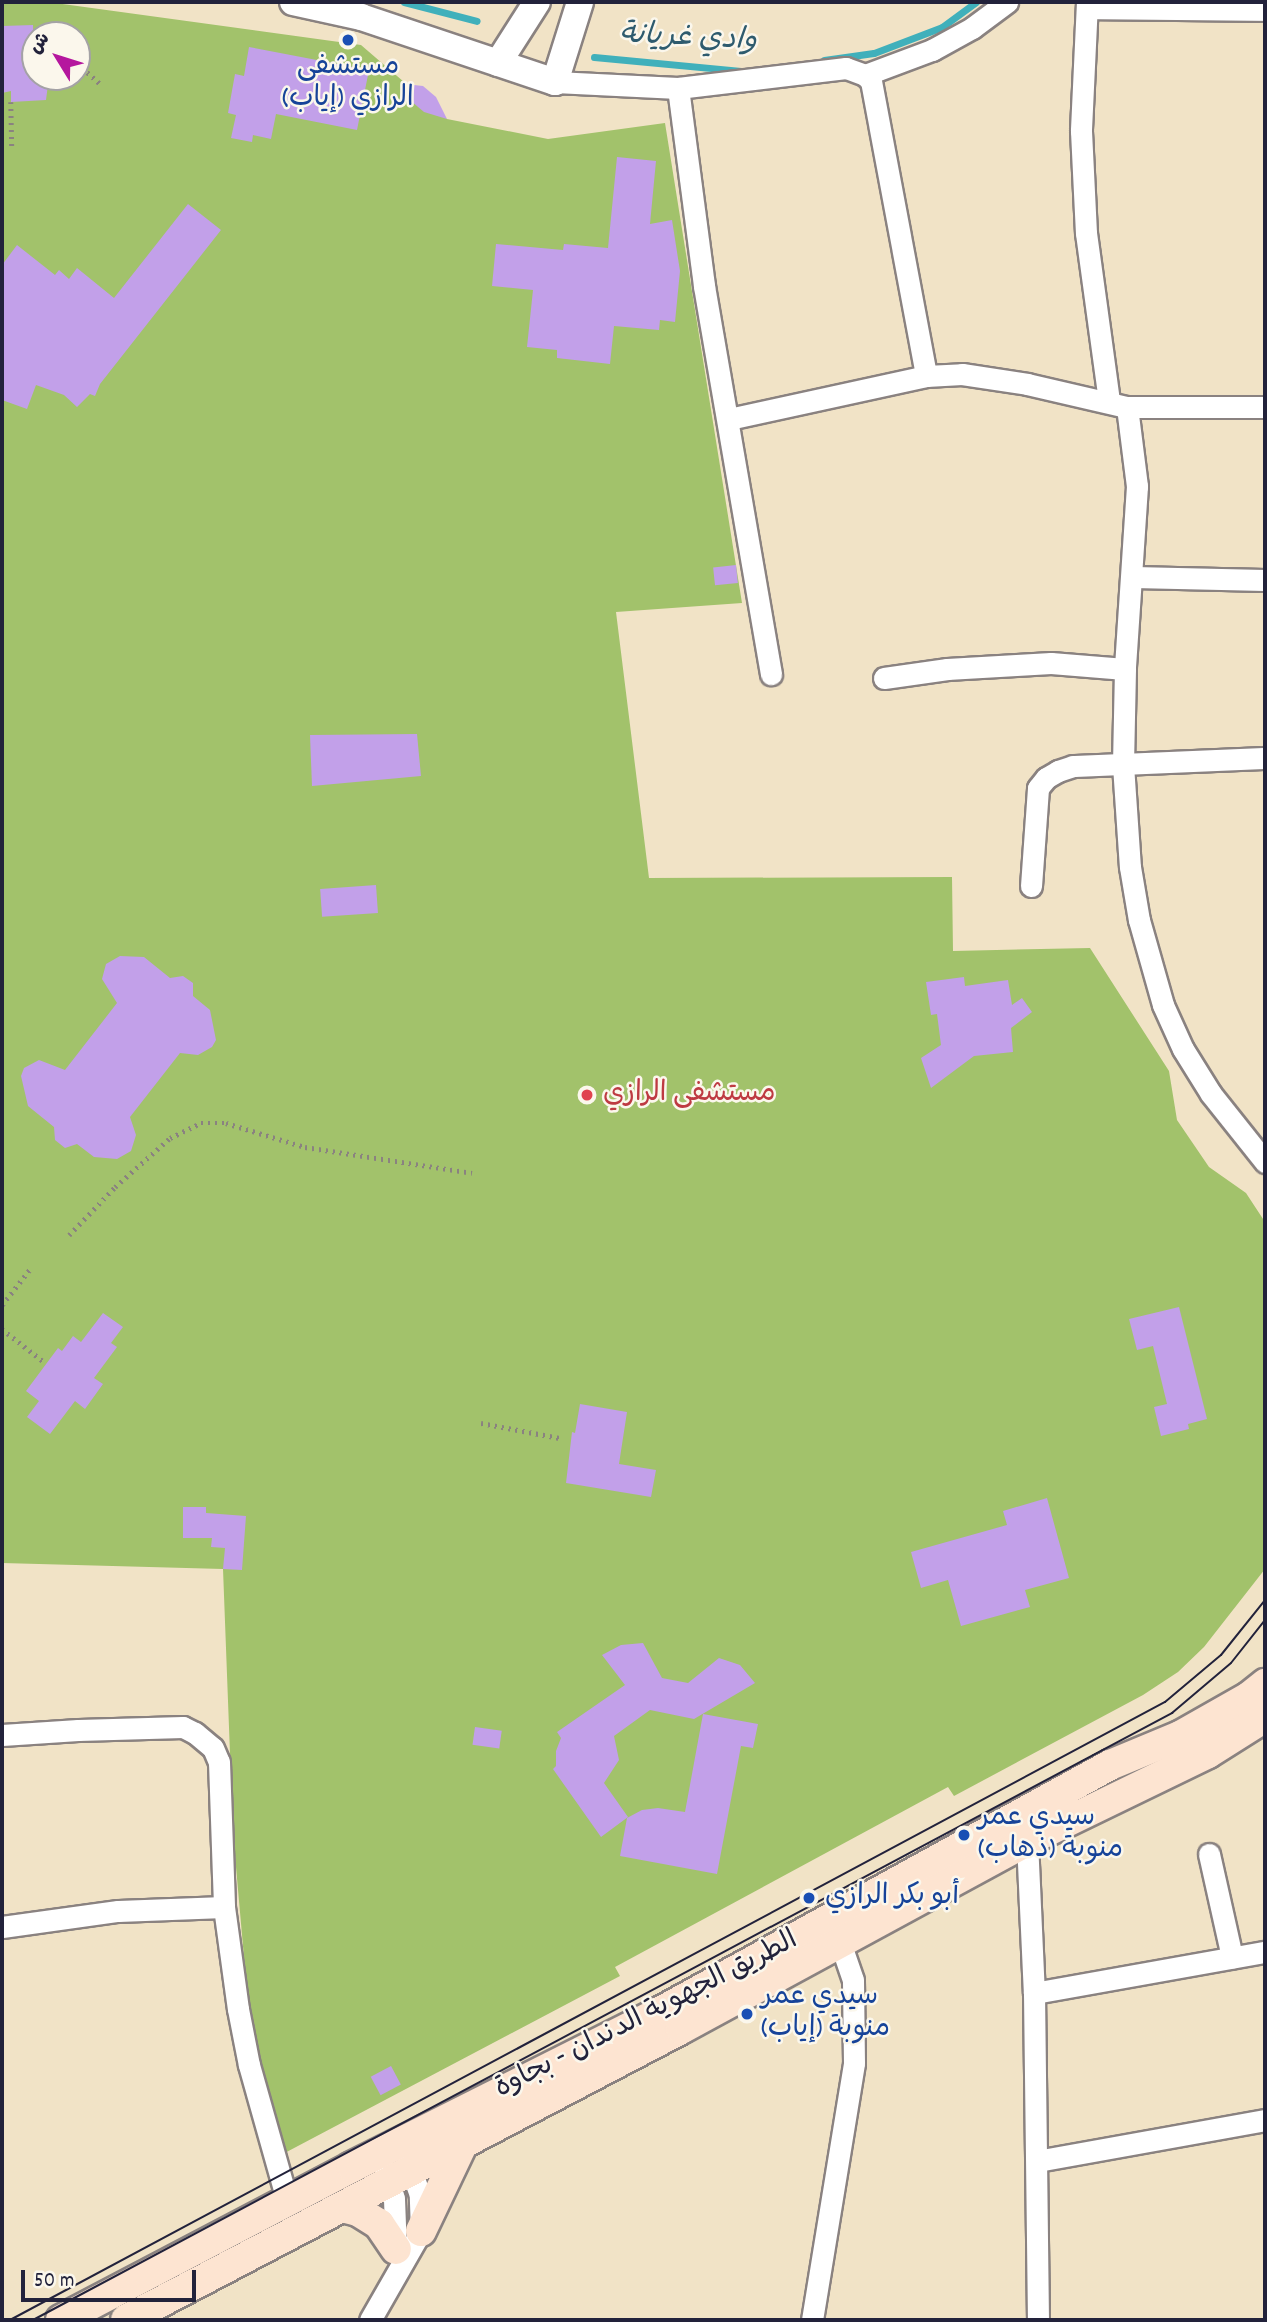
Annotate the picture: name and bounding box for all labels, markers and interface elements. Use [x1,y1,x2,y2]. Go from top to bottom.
water label: وادي غريانة [618,18,758,62]
north arrow [21,21,91,91]
text: ش [24,27,58,61]
marker: مستشفى الرازي (إياب) [340,32,356,48]
place label: مستشفى الرازي (إياب) [282,51,414,117]
place label: مستشفى الرازي [603,1078,776,1112]
marker: مستشفى الرازي [577,1085,597,1105]
place label: سيدي عمر منوبة (ذهاب) [978,1802,1123,1868]
marker: سيدي عمر منوبة (ذهاب) [956,1827,972,1843]
place label: أبو بكر الرازي [825,1881,959,1915]
marker: أبو بكر الرازي [799,1888,819,1908]
street label: الطريق الجهوية الدندان - بجاوة [490,1925,804,2107]
place label: سيدي عمر منوبة (إياب) [761,1981,890,2047]
marker: سيدي عمر منوبة (إياب) [739,2006,755,2022]
scale bar [24,2256,200,2300]
text: 50 m [34,2267,74,2297]

